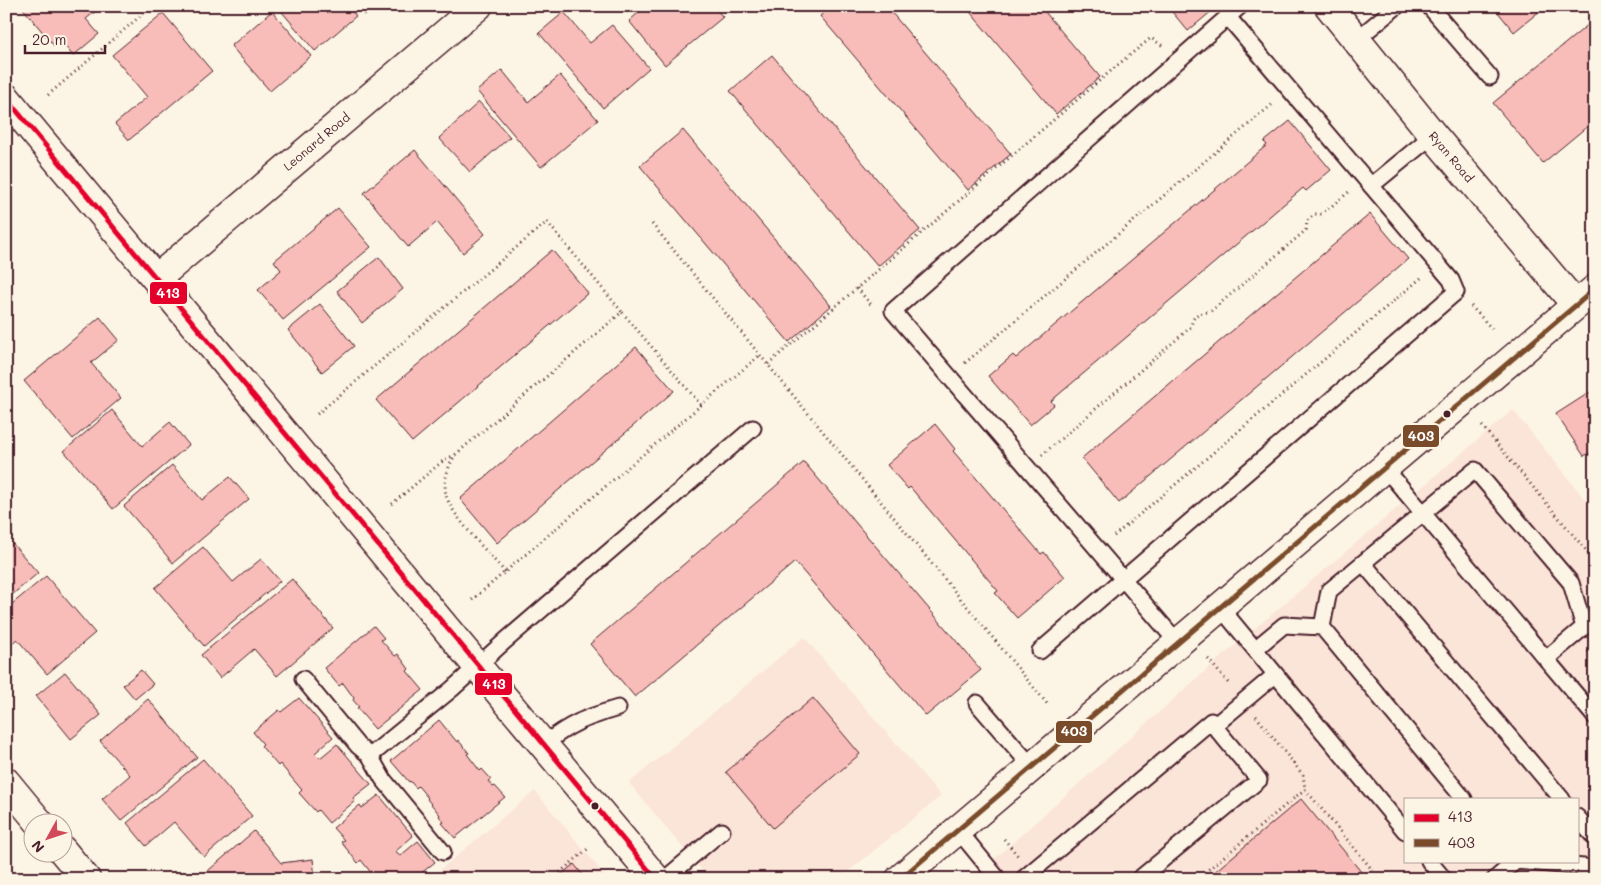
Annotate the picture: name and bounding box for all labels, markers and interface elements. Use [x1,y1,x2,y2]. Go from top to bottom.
scale bar [25,22,105,54]
text: 20 m [32,29,66,49]
street label: Leonard Road [280,108,353,174]
street label: Ryan Road [1426,128,1478,185]
line badge: 413 [149,281,188,305]
text: 413 [156,283,180,302]
unlabelled marker [1442,409,1452,419]
line badge: 403 [1402,424,1440,448]
text: 403 [1408,426,1434,445]
line badge: 413 [474,672,513,696]
text: 413 [482,674,506,693]
line badge: 403 [1055,720,1093,744]
text: 403 [1061,721,1087,740]
legend [1404,798,1578,862]
unlabelled marker [590,801,600,811]
text: 413 [1448,806,1473,826]
north arrow [22,812,72,862]
text: 403 [1448,832,1475,852]
text: N [27,836,48,857]

